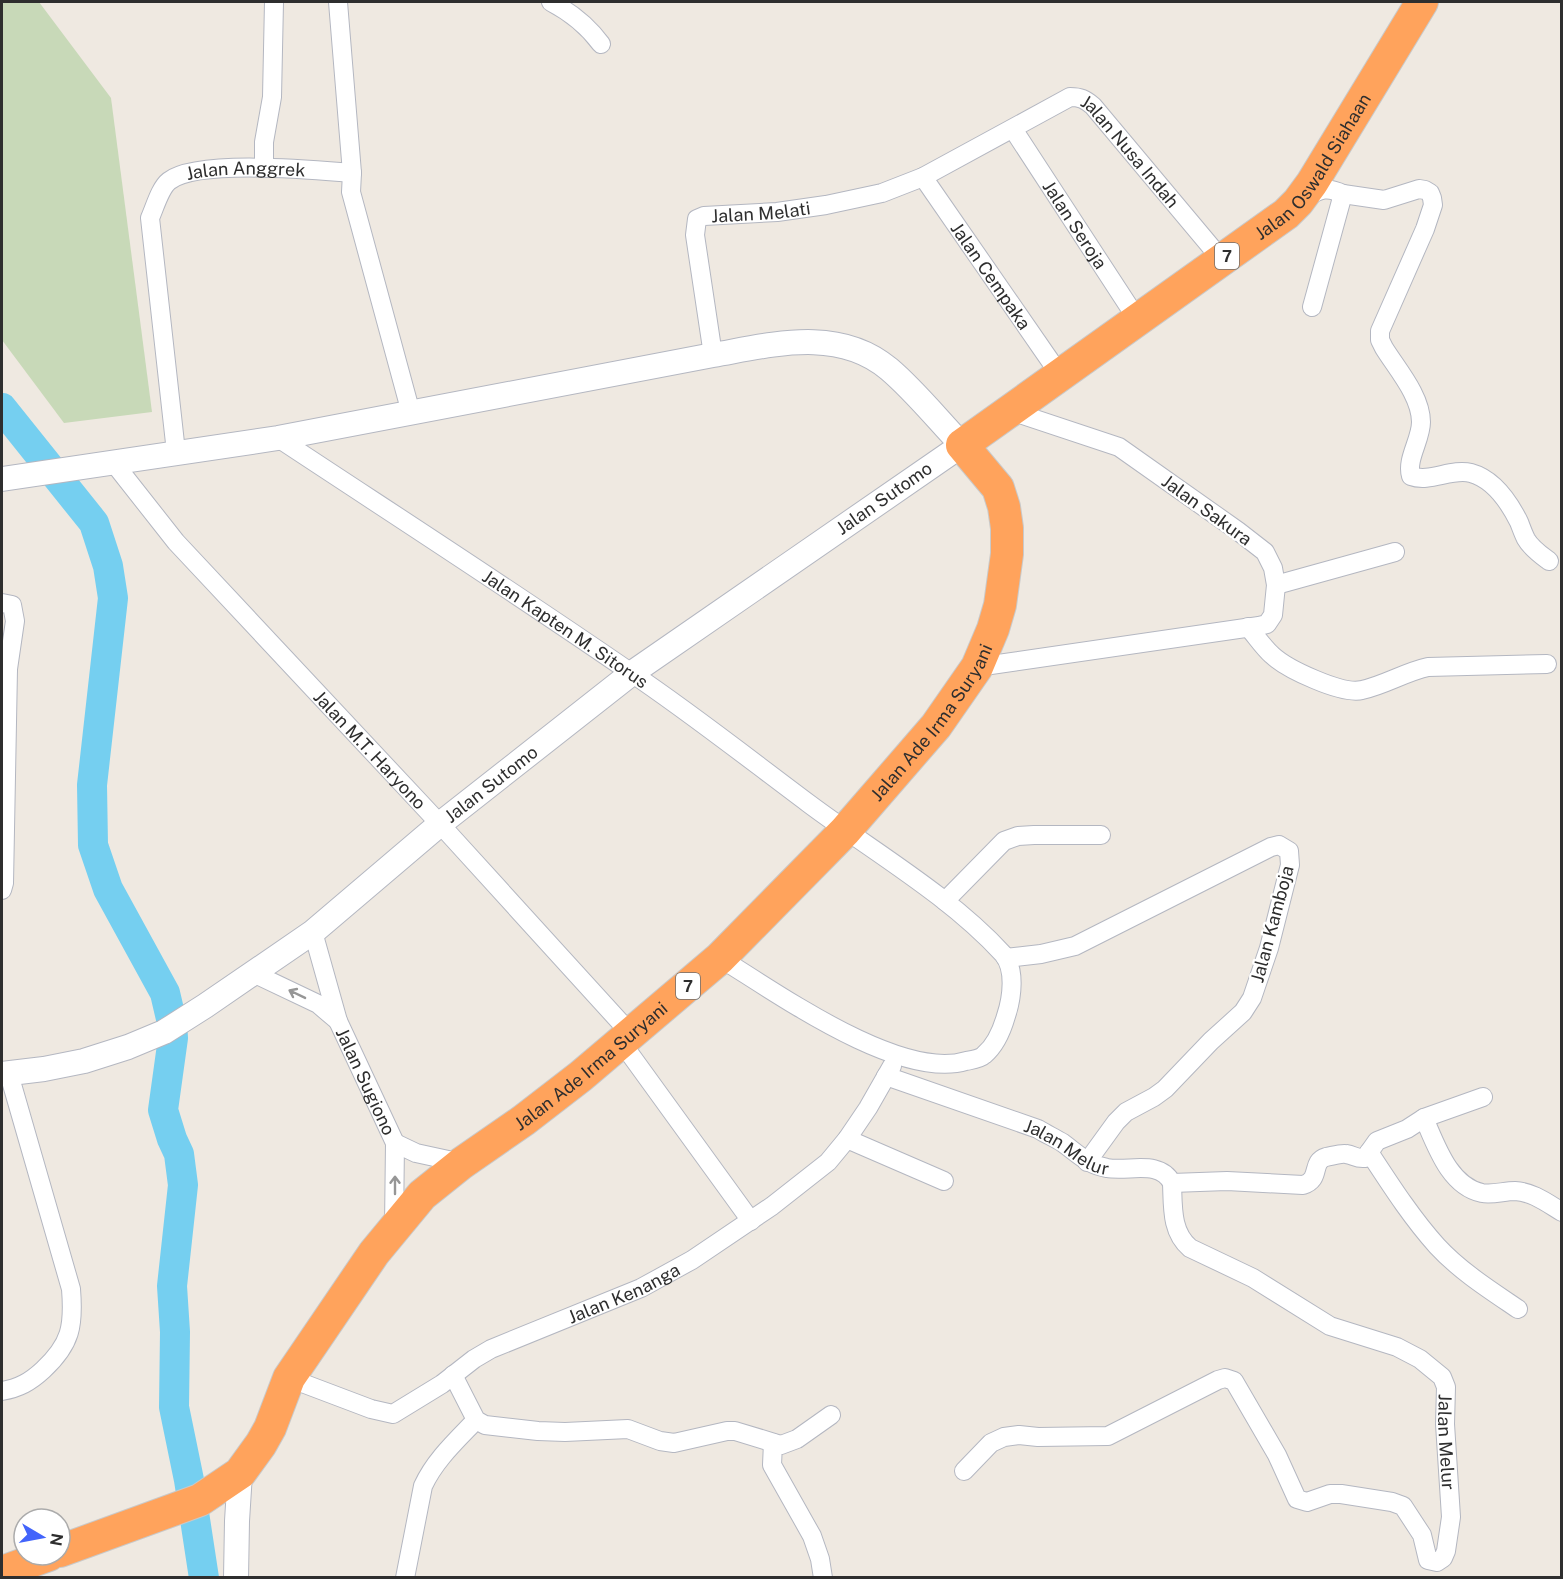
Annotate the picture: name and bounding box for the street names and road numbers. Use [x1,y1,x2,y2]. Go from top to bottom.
street label: Jalan Oswald Siahaan [1250,89,1375,244]
street label: Jalan Nusa Indah [1078,90,1184,212]
street label: Jalan Anggrek [184,157,306,184]
street label: Jalan Seroja [1039,176,1112,273]
street label: Jalan Melati [711,197,812,226]
street label: Jalan Cempaka [947,218,1036,333]
road number: 7 [1215,243,1239,269]
street label: Jalan Sutomo [832,457,936,539]
street label: Jalan Sakura [1158,470,1256,550]
street label: Jalan Kapten M. Sitorus [479,565,653,692]
street label: Jalan Ade Irma Suryani [866,641,996,805]
street label: Jalan M.T. Haryono [310,686,431,813]
street label: Jalan Sutomo [440,741,542,827]
street label: Jalan Kamboja [1246,863,1298,985]
road number: 7 [676,973,700,999]
street label: Jalan Ade Irma Suryani [510,997,671,1134]
street label: Jalan Sugiono [332,1024,400,1138]
street label: Jalan Melur [1021,1114,1111,1179]
street label: Jalan Kenanga [565,1258,683,1327]
street label: Jalan Melur [1434,1394,1460,1490]

